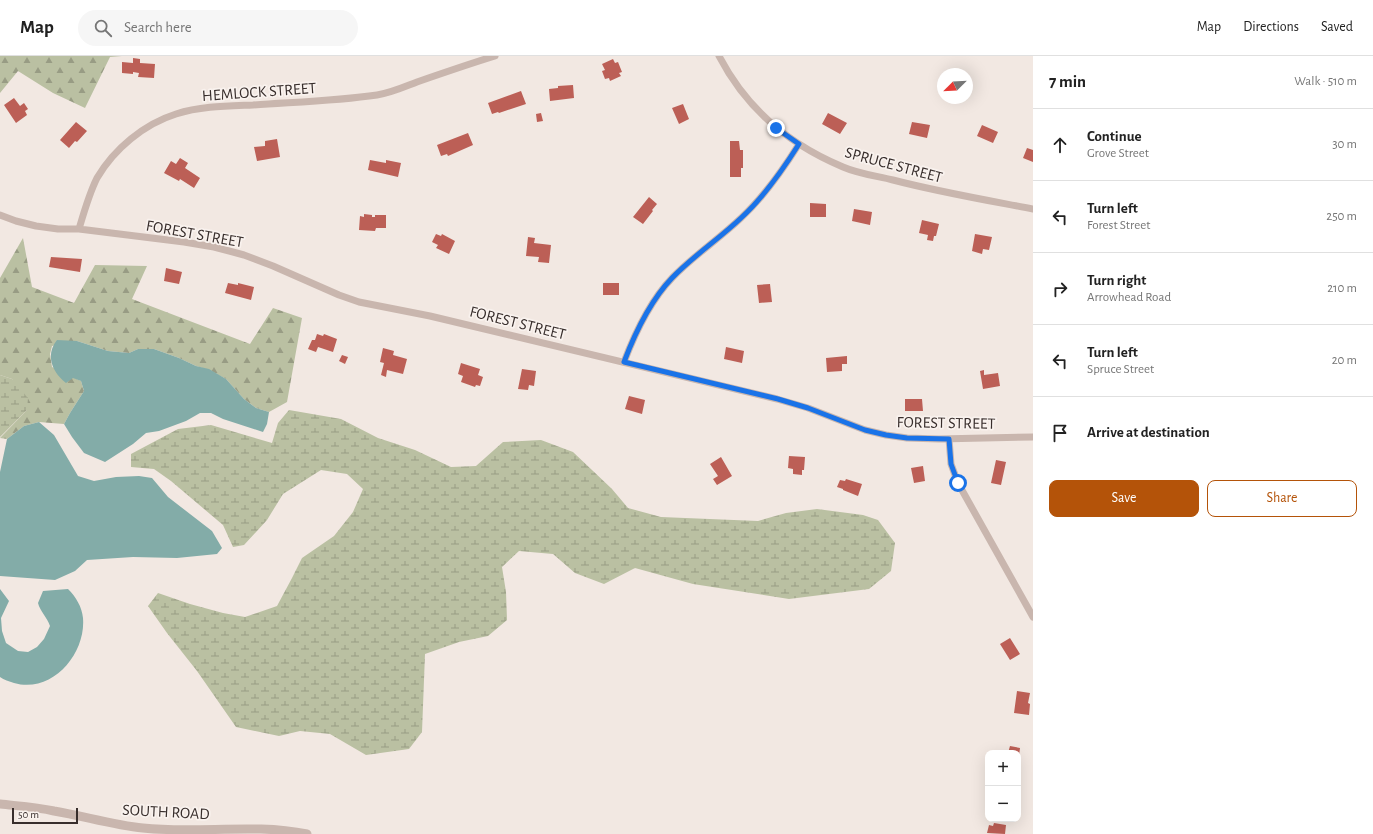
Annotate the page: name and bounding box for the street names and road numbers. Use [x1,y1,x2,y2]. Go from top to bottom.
street label: HEMLOCK STREET [201,80,317,104]
street label: SPRUCE STREET [843,144,944,186]
street label: FOREST STREET [145,218,245,250]
street label: FOREST STREET [468,303,568,343]
street label: FOREST STREET [896,414,996,432]
street label: SOUTH ROAD [122,802,210,822]

